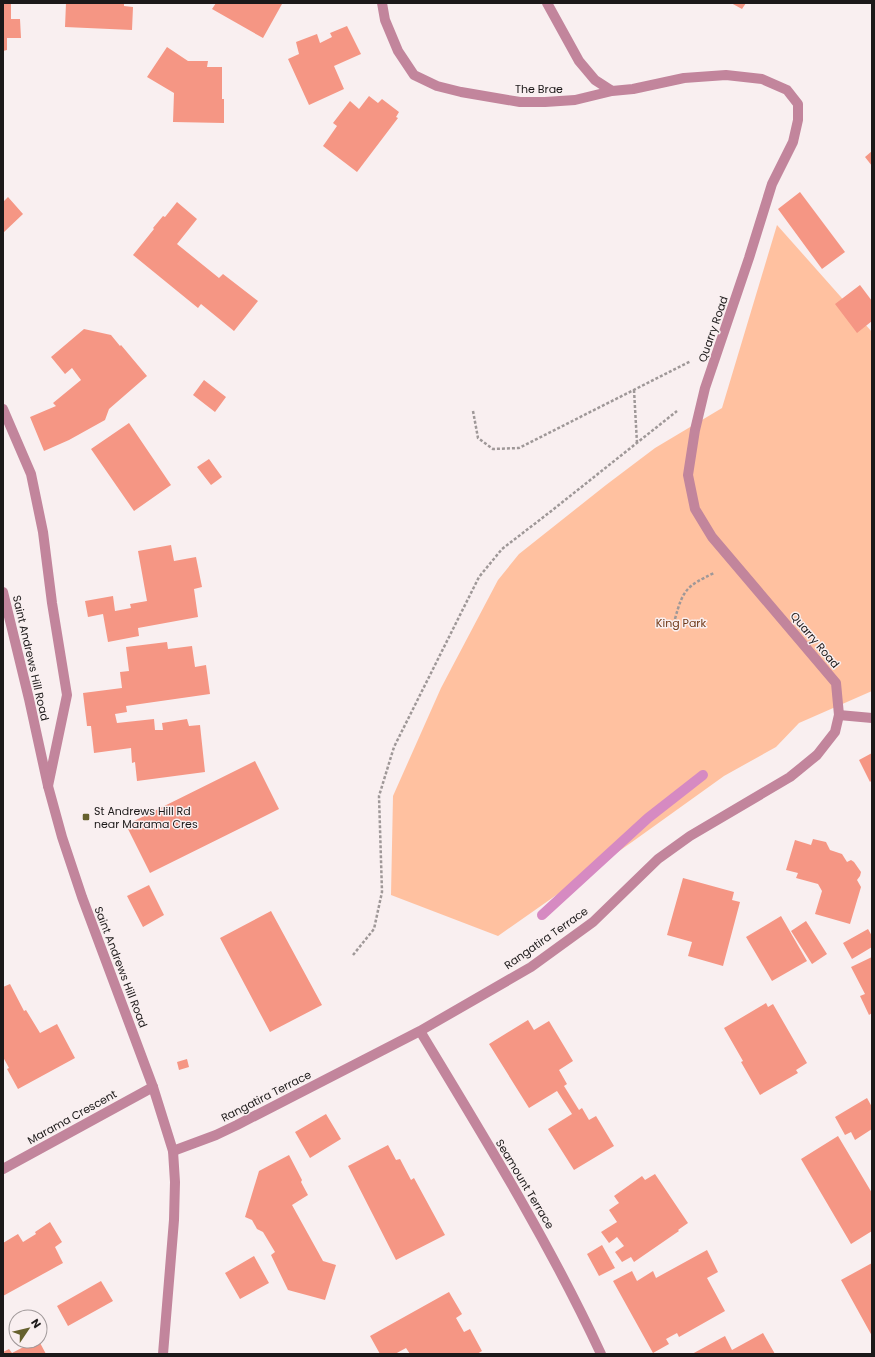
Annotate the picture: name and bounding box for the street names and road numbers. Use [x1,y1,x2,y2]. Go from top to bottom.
street label: The Brae [515,81,563,97]
street label: Quarry Road [694,294,732,364]
street label: Saint Andrews Hill Road [9,594,53,722]
street label: Quarry Road [787,608,843,672]
street label: Rangatira Terrace [501,903,591,973]
street label: Saint Andrews Hill Road [91,904,151,1030]
street label: Rangatira Terrace [218,1066,314,1126]
street label: Marama Crescent [24,1086,120,1148]
street label: Seamount Terrace [492,1136,558,1232]

